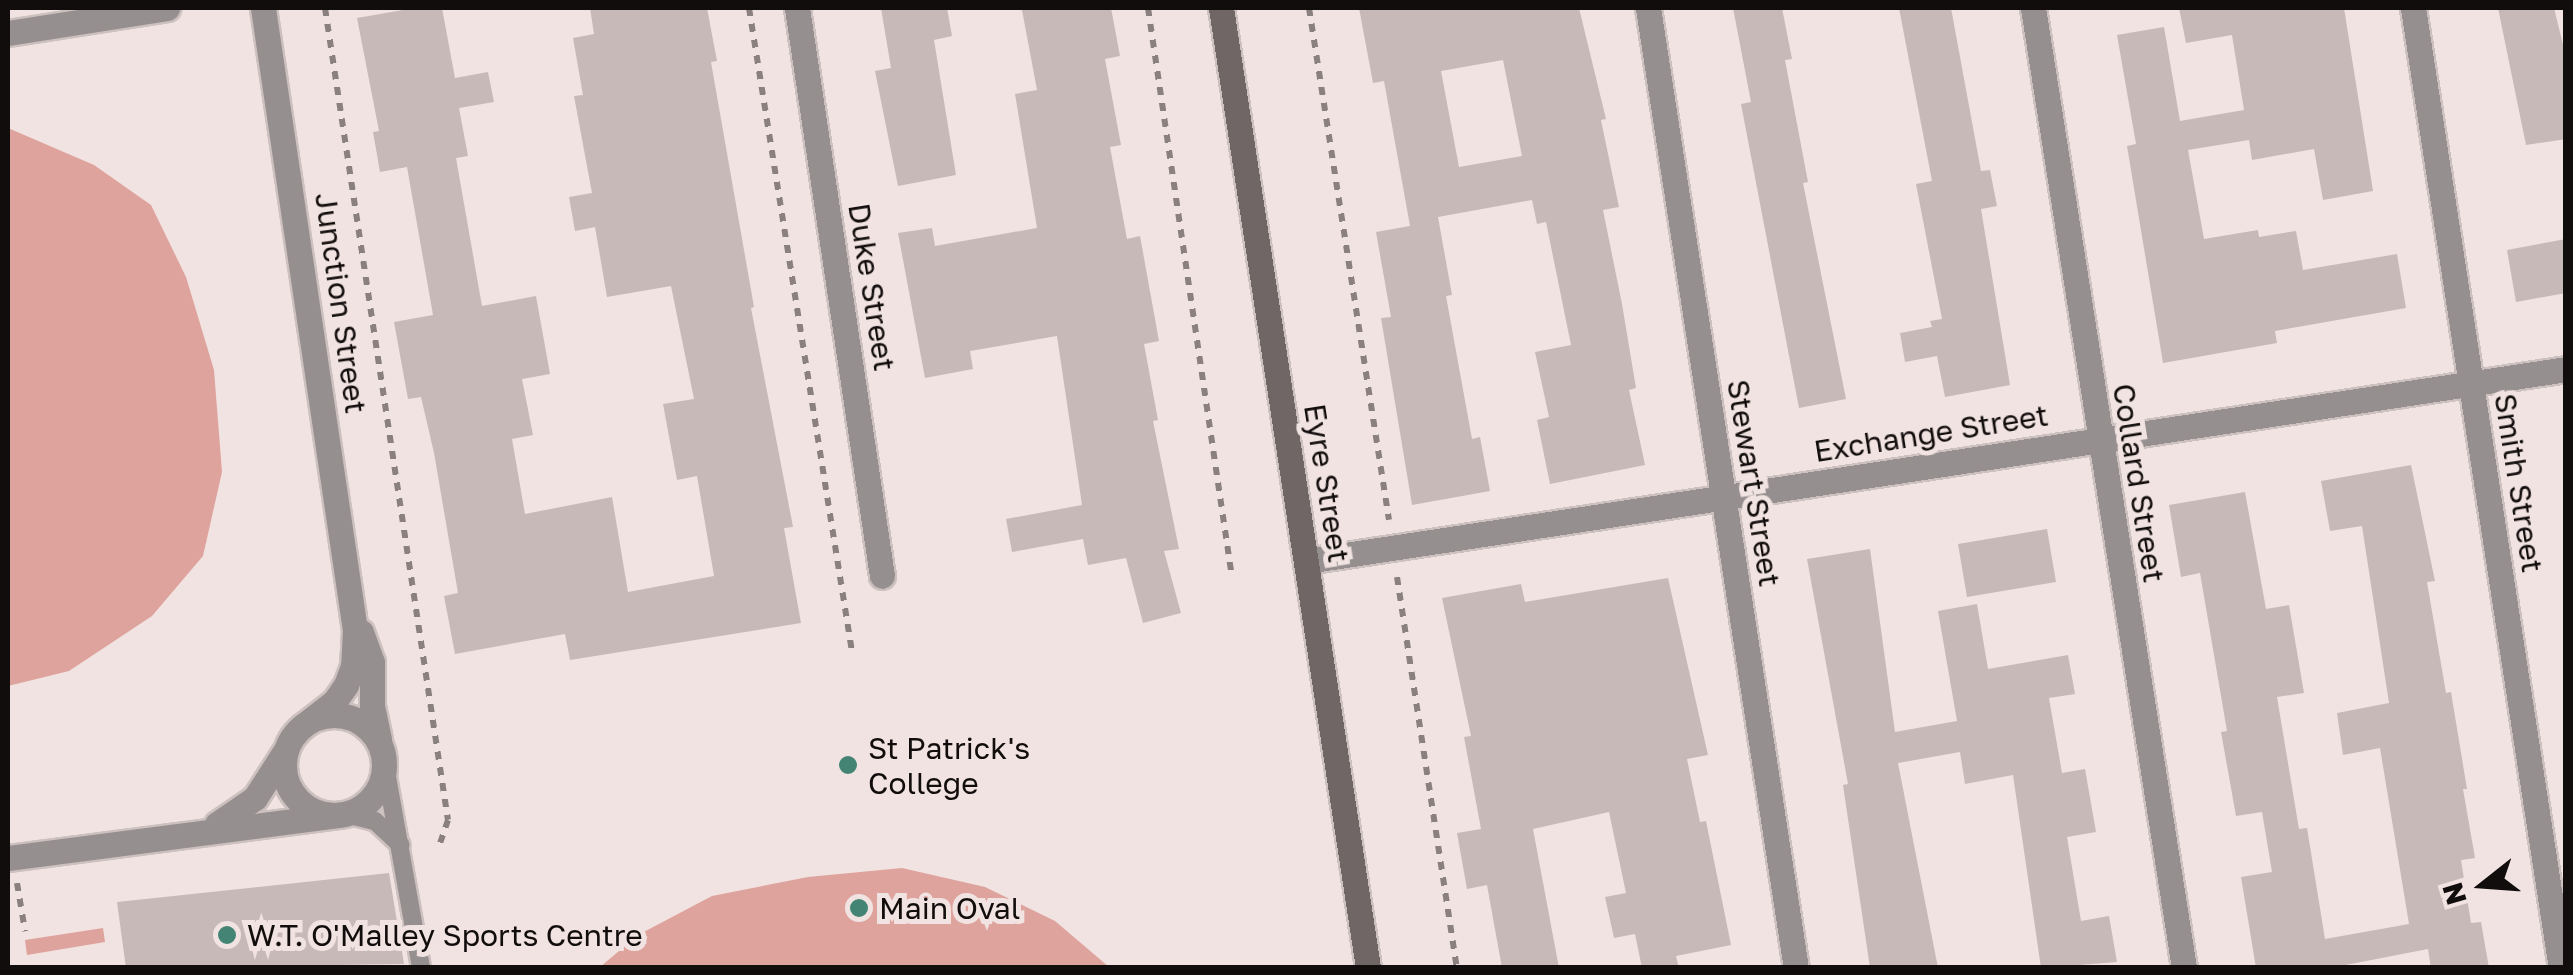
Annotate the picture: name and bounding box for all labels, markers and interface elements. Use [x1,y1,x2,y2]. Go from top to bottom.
street label: Junction Street [308,190,374,416]
street label: Duke Street [841,201,903,373]
street label: Stewart Street [1720,377,1788,589]
street label: Collard Street [2106,381,2172,585]
street label: Smith Street [2487,391,2551,575]
street label: Exchange Street [1811,397,2051,469]
street label: Eyre Street [1297,401,1357,565]
place label: St Patrick's College [868,730,1030,800]
marker: St Patrick's College [837,754,859,776]
north arrow [2433,835,2533,935]
text: N [2435,879,2473,909]
place label: Main Oval [879,890,1020,926]
marker: Main Oval [848,897,870,919]
place label: W.T. O'Malley Sports Centre [247,917,643,953]
marker: W.T. O'Malley Sports Centre [216,924,238,946]

